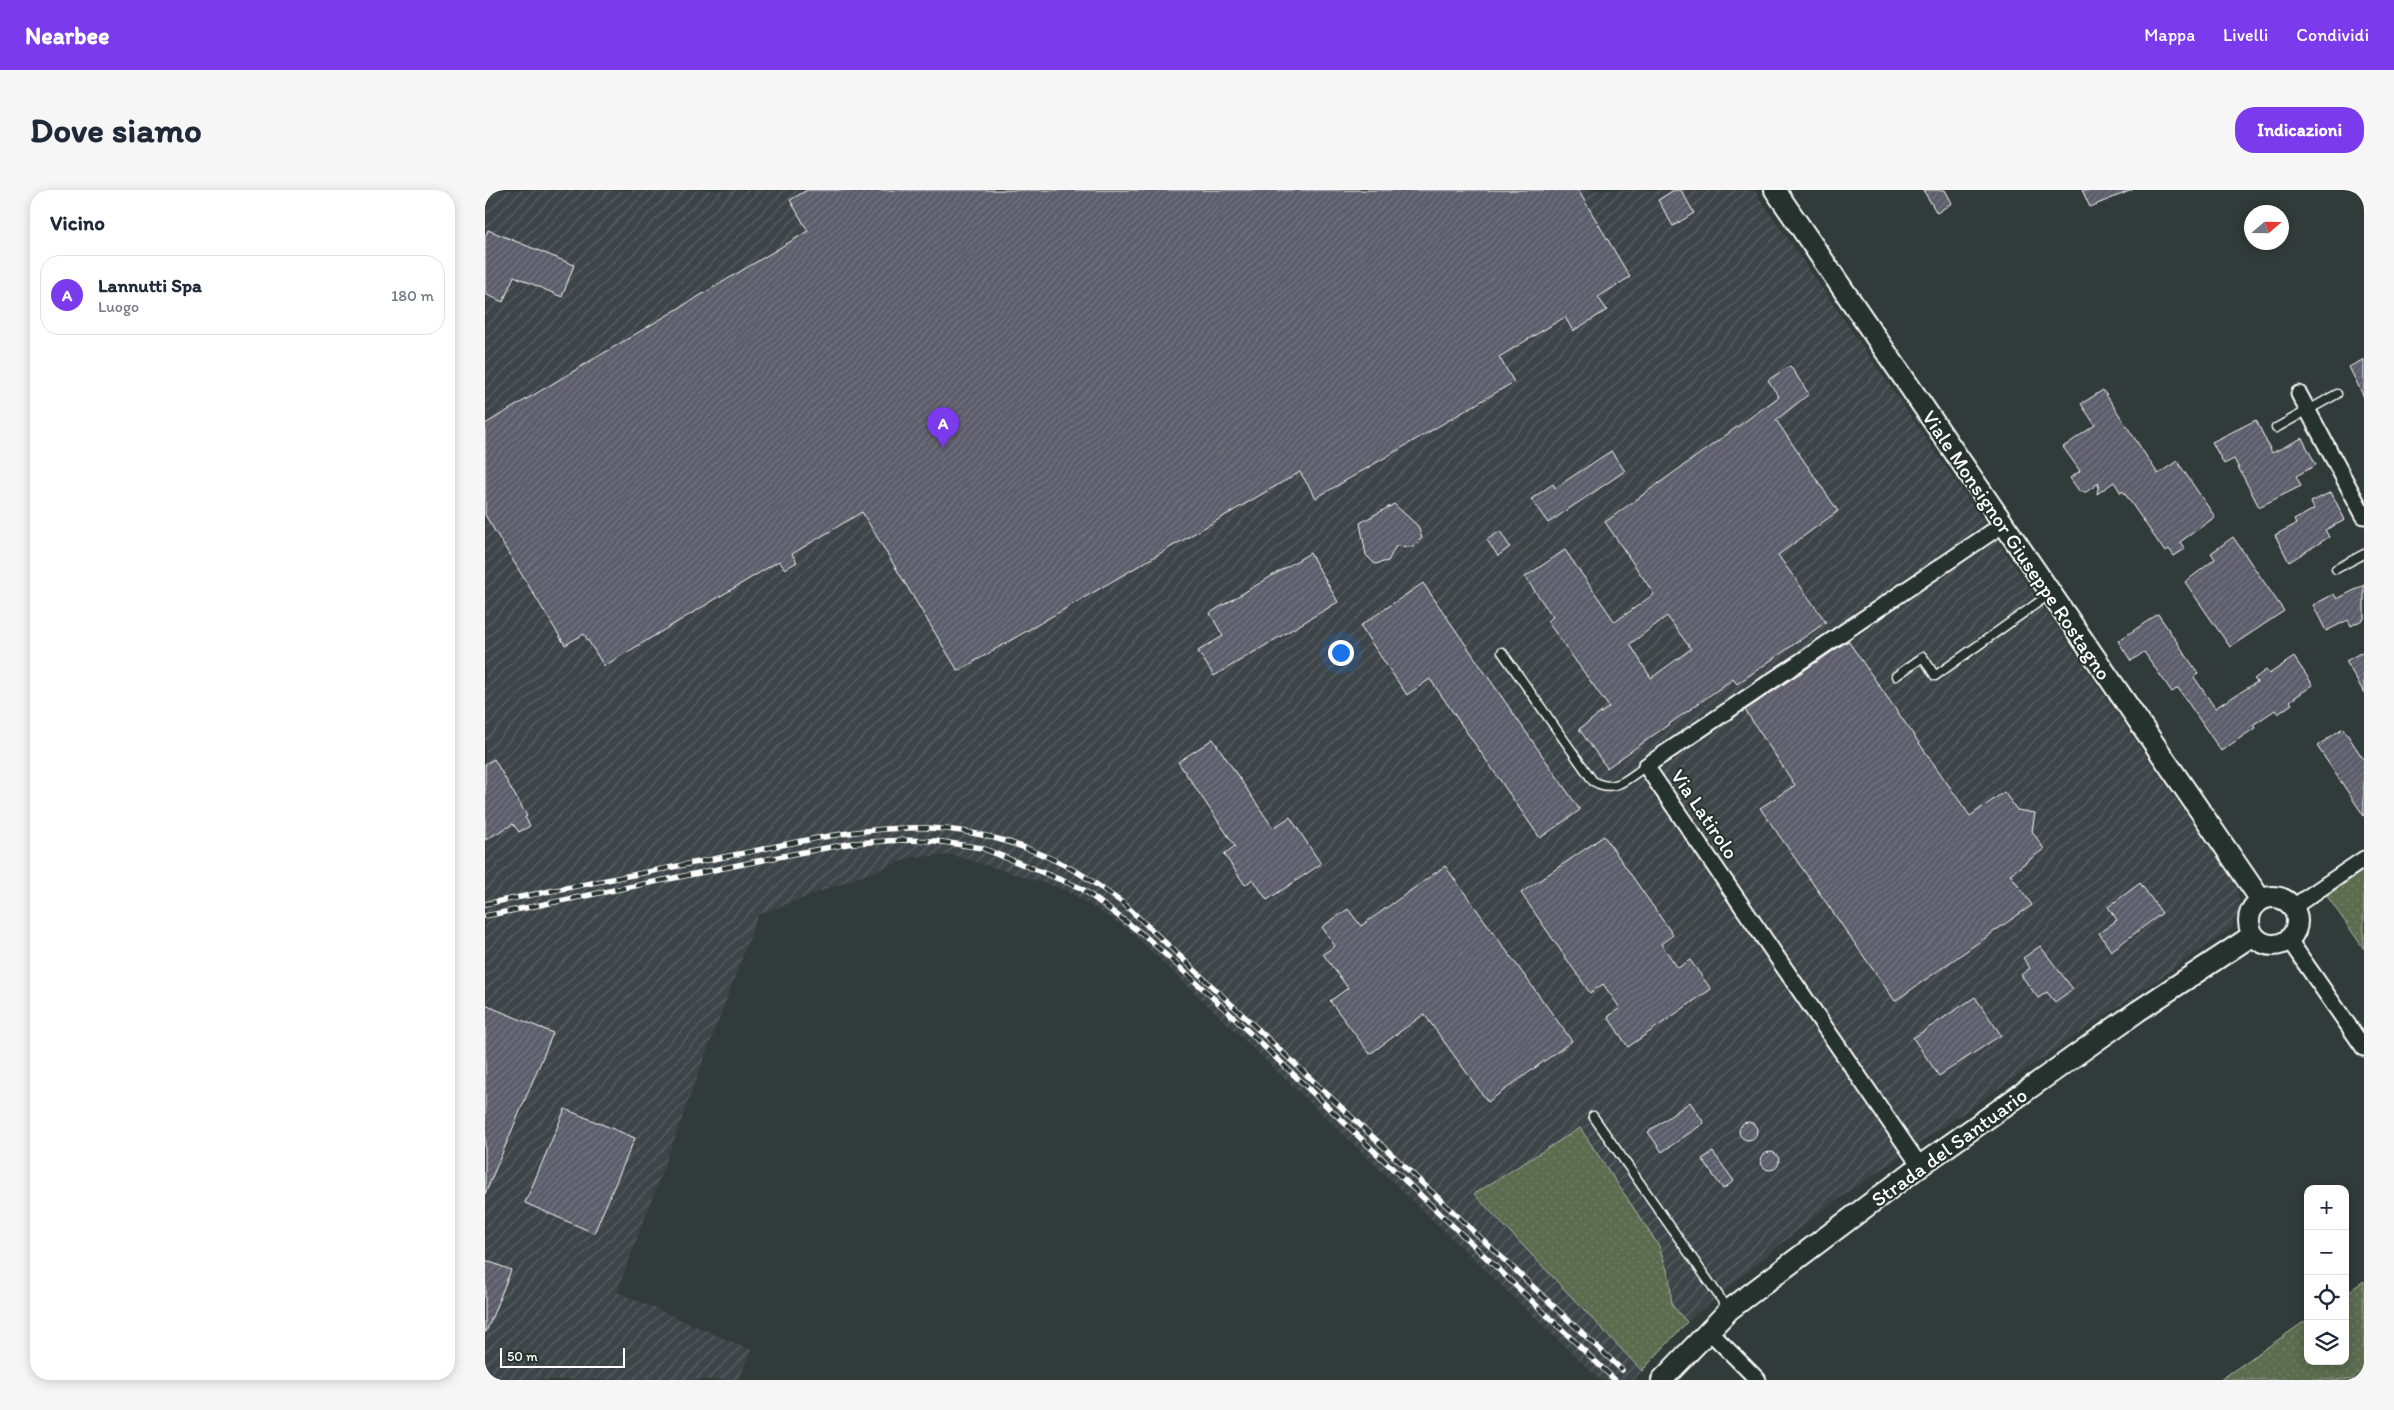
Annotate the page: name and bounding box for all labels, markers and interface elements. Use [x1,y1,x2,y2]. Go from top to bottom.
text: Nearbee [25,21,109,50]
text: Mappa [2144,24,2195,46]
text: Livelli [2223,24,2268,46]
text: Condividi [2296,24,2369,46]
button: Indicazioni [2235,107,2364,153]
text: Dove siamo [30,109,202,151]
north arrow [2244,205,2289,250]
text: Vicino [50,210,105,235]
text: Lannutti Spa [98,274,202,297]
text: A [62,286,72,305]
text: 180 m [391,286,434,305]
text: Luogo [98,297,139,316]
street label: Viale Monsignor Giuseppe Rostagno [1917,405,2117,685]
pin: A [927,407,959,448]
your location [1328,640,1354,666]
street label: Via Latirolo [1666,764,1744,864]
street label: Strada del Santuario [1866,1082,2032,1212]
map controls [2304,1185,2349,1365]
button: + [2304,1185,2349,1230]
button: − [2304,1230,2349,1275]
button: locate [2304,1275,2349,1320]
button: layers [2304,1320,2349,1365]
scale bar [500,1345,625,1368]
text: 50 m [507,1348,538,1365]

